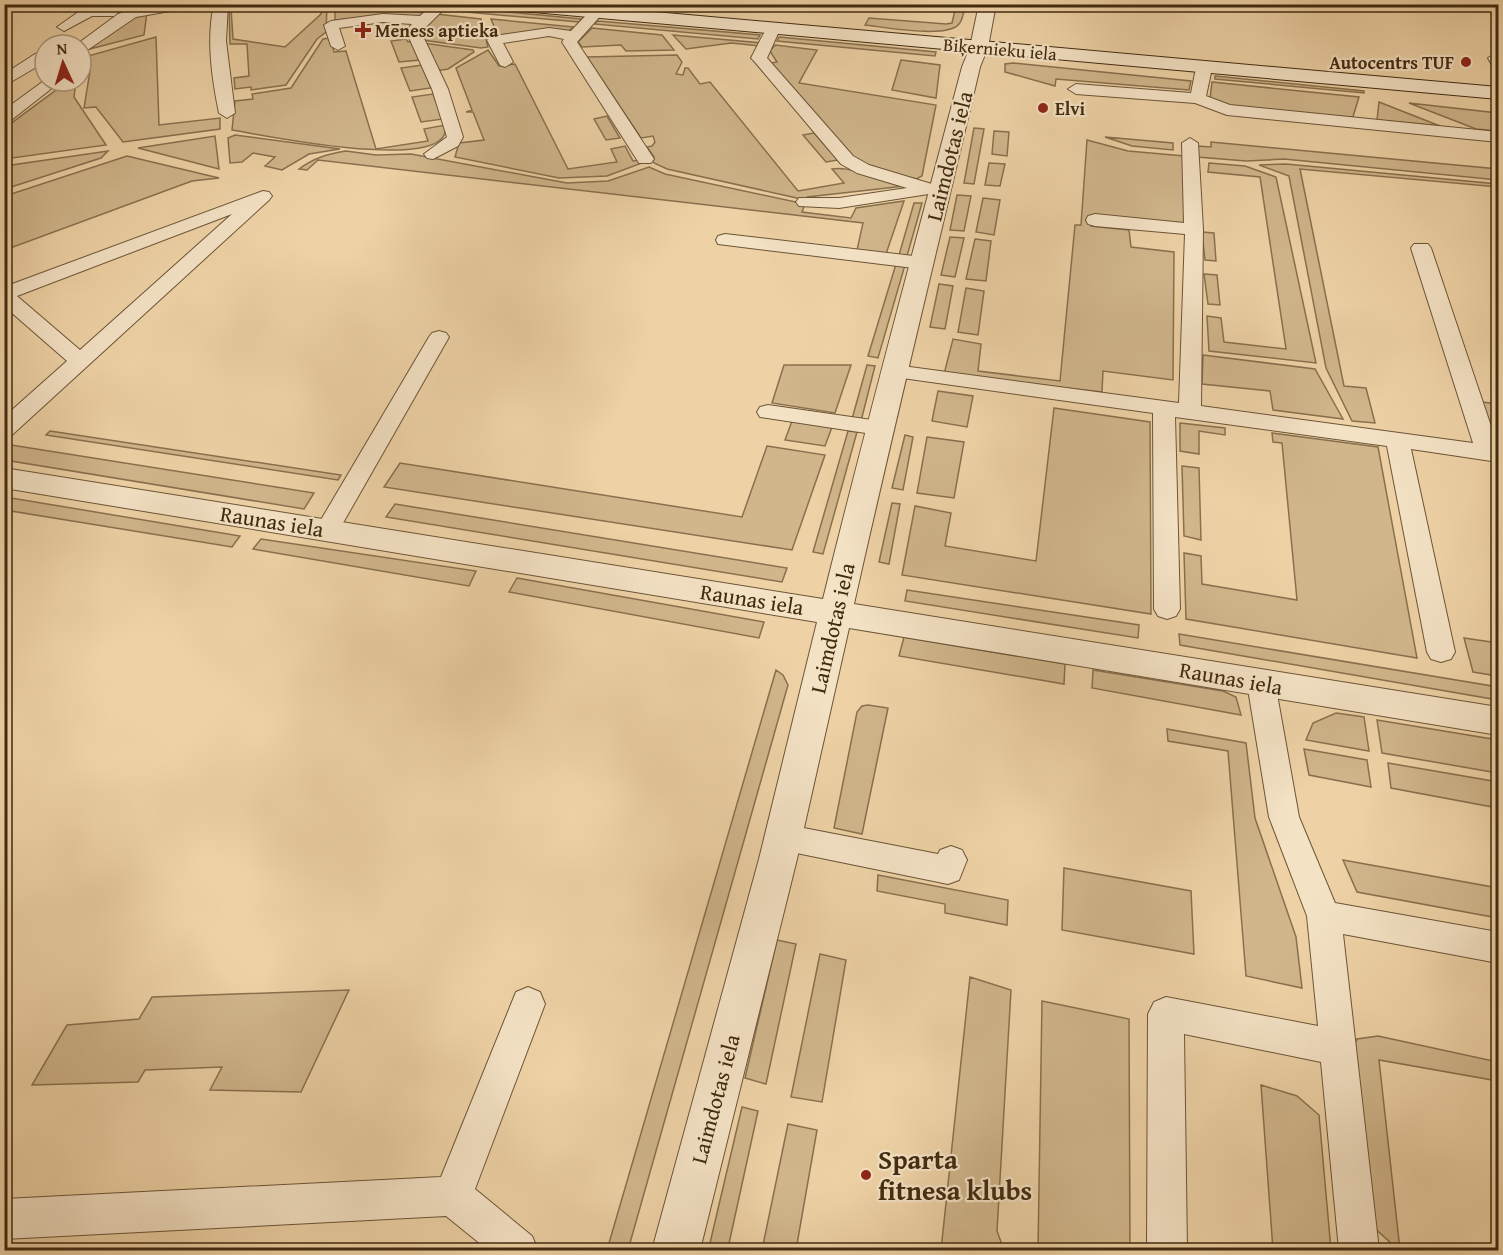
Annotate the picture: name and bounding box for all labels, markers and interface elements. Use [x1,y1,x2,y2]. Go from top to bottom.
place label: Mēness aptieka [375,17,499,44]
marker: Mēness aptieka [356,23,370,37]
street label: Biķernieku iela [942,31,1058,67]
north arrow [33,33,93,93]
text: N [56,36,68,60]
place label: Autocentrs TUF [1329,49,1454,76]
marker: Autocentrs TUF [1459,55,1473,69]
street label: Laimdotas iela [917,87,981,224]
place label: Elvi [1055,95,1085,122]
marker: Elvi [1036,101,1050,115]
street label: Raunas iela [218,497,327,545]
street label: Laimdotas iela [801,559,863,696]
street label: Raunas iela [698,575,807,623]
street label: Raunas iela [1177,653,1286,703]
street label: Laimdotas iela [682,1030,748,1167]
place label: Sparta fitnesa klubs [878,1139,1032,1210]
marker: Sparta fitnesa klubs [859,1168,873,1182]

